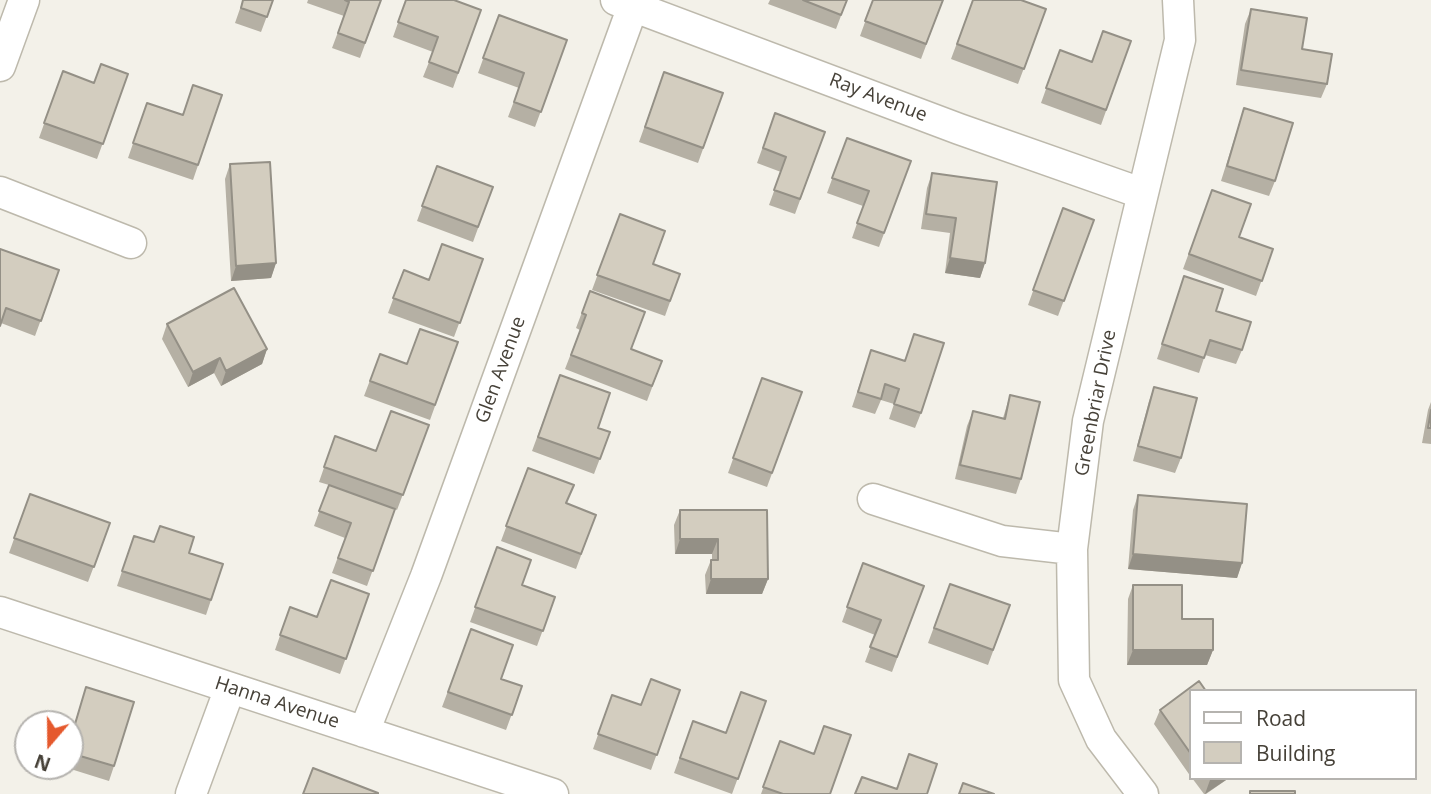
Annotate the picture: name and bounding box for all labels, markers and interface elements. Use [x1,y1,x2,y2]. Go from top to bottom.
street label: Ray Avenue [826,69,930,127]
street label: Glen Avenue [471,313,531,427]
street label: Greenbriar Drive [1071,328,1121,478]
street label: Hanna Avenue [212,672,342,734]
legend [1190,689,1417,780]
text: Road [1256,704,1306,732]
north arrow [14,710,84,780]
text: Building [1256,739,1335,767]
text: N [31,748,54,778]

